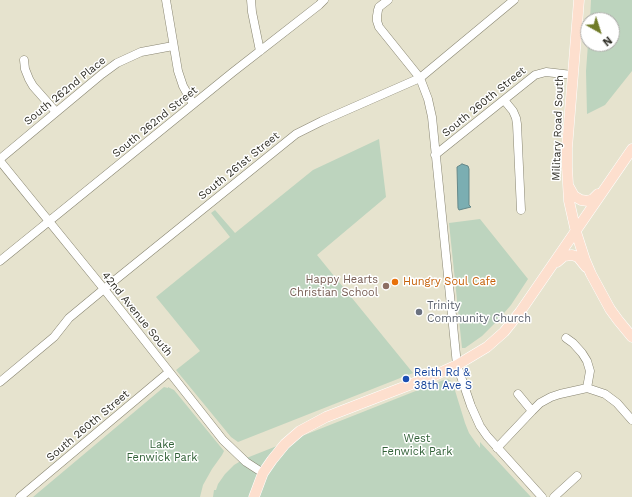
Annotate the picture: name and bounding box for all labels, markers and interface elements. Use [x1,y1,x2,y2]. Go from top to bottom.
north arrow [580,12,620,52]
text: N [600,33,614,49]
street label: South 262nd Place [21,54,109,128]
street label: South 260th Street [440,64,528,140]
street label: Military Road South [550,75,566,181]
street label: South 262nd Street [110,84,200,160]
street label: South 261st Street [196,129,282,203]
street label: 42nd Avenue South [99,269,175,359]
place label: Happy Hearts Christian School [290,273,378,299]
place label: Hungry Soul Cafe [403,275,496,289]
marker: Hungry Soul Cafe [390,277,400,287]
marker: Happy Hearts Christian School [381,281,391,291]
place label: Trinity Community Church [427,299,531,325]
marker: Trinity Community Church [414,307,424,317]
place label: Reith Rd & 38th Ave S [414,366,472,392]
marker: Reith Rd & 38th Ave S [401,374,411,384]
street label: South 260th Street [44,388,132,464]
park label: West Fenwick Park [381,432,453,458]
park label: Lake Fenwick Park [126,438,198,464]

